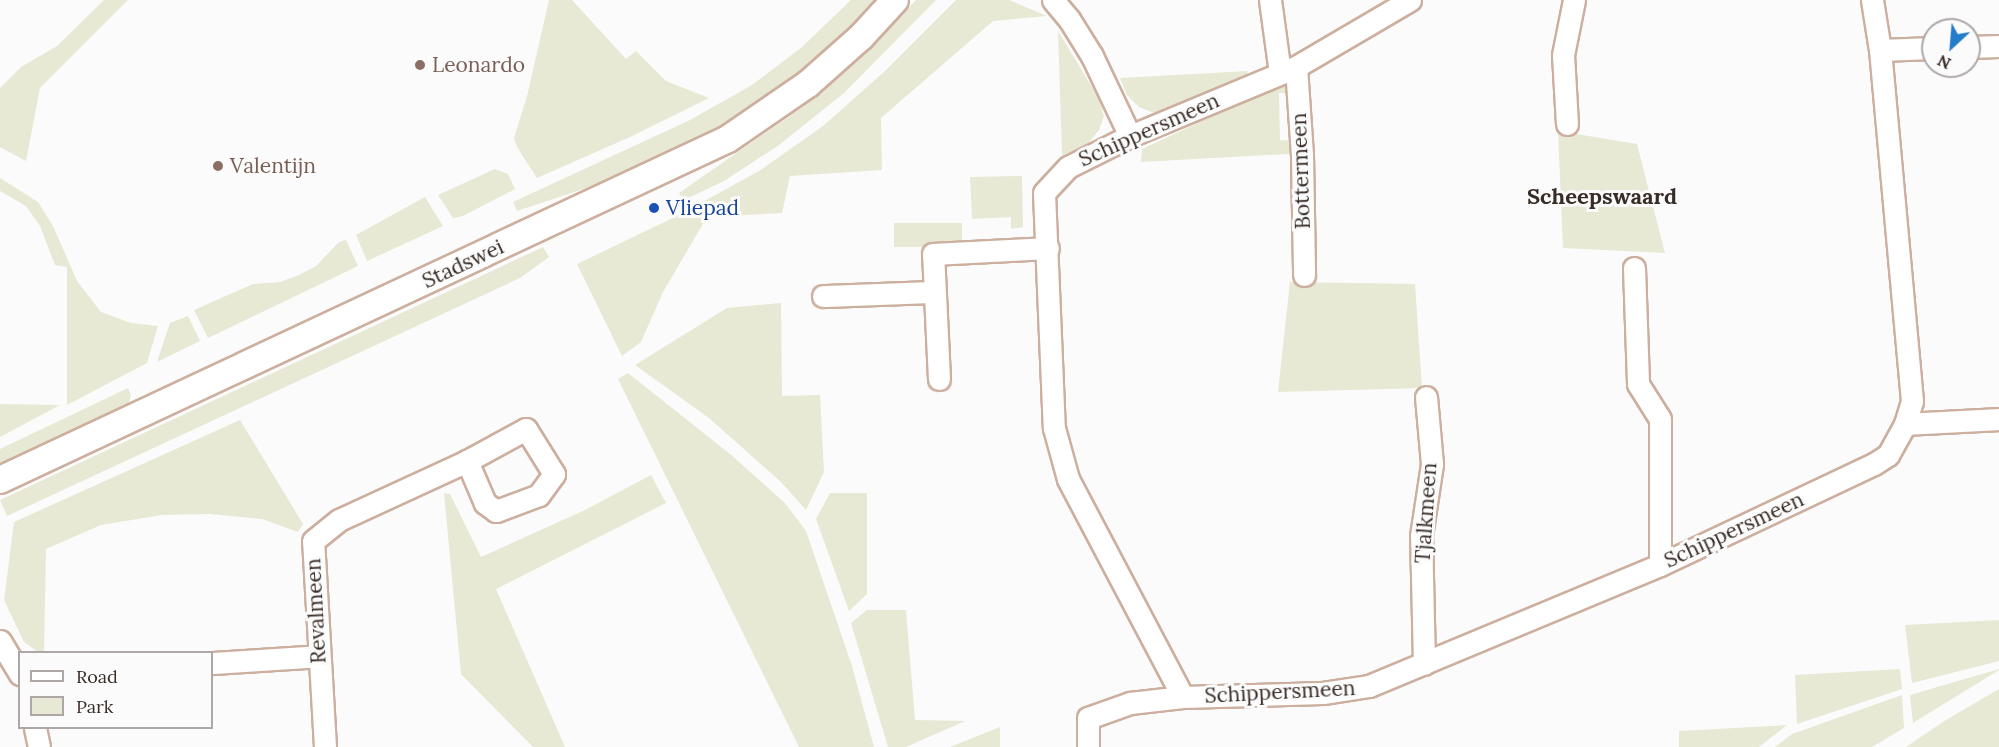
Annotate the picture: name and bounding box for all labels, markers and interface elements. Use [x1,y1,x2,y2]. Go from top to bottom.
north arrow [1921,18,1981,78]
text: N [1934,51,1954,74]
place label: Leonardo [432,52,525,78]
marker: Leonardo [413,58,427,72]
street label: Schippersmeen [1075,88,1223,172]
street label: Bottermeen [1286,112,1316,230]
place label: Valentijn [230,153,316,179]
marker: Valentijn [211,159,225,173]
district label: Scheepswaard [1527,184,1677,210]
place label: Vliepad [666,195,739,221]
marker: Vliepad [647,201,661,215]
street label: Stadswei [418,234,508,294]
street label: Tjalkmeen [1410,462,1442,564]
street label: Schippersmeen [1660,487,1808,573]
street label: Revalmeen [301,558,331,664]
legend [18,651,213,729]
text: Road [76,665,118,688]
street label: Schippersmeen [1204,675,1356,709]
text: Park [76,695,113,718]

